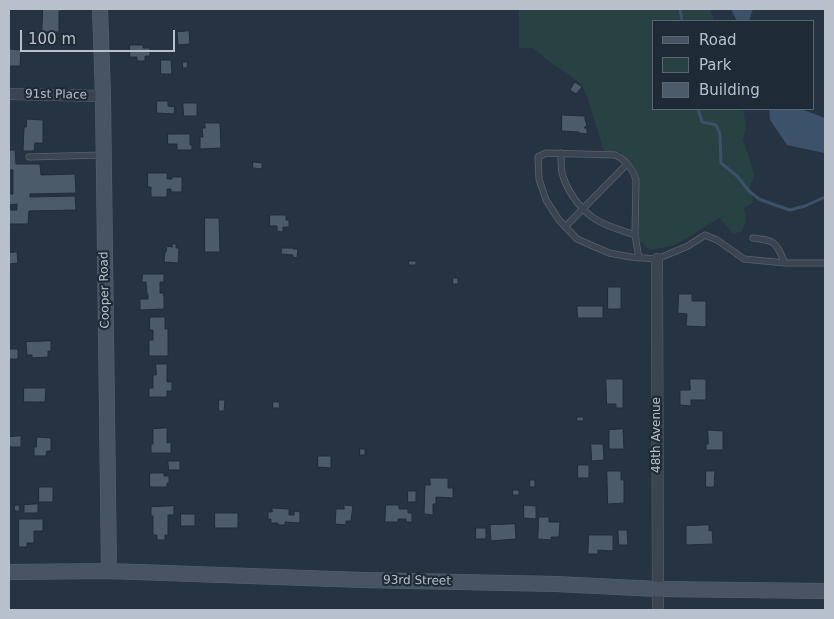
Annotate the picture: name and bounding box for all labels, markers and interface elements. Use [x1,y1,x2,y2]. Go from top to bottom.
scale bar [22,20,178,52]
legend [652,20,814,110]
text: 100 m [28,30,76,48]
text: Road [699,31,737,49]
text: Park [699,56,731,74]
text: Building [699,81,760,99]
street label: 91st Place [25,87,87,103]
street label: Cooper Road [97,251,113,329]
street label: 48th Avenue [650,397,664,473]
street label: 93rd Street [383,573,451,589]

